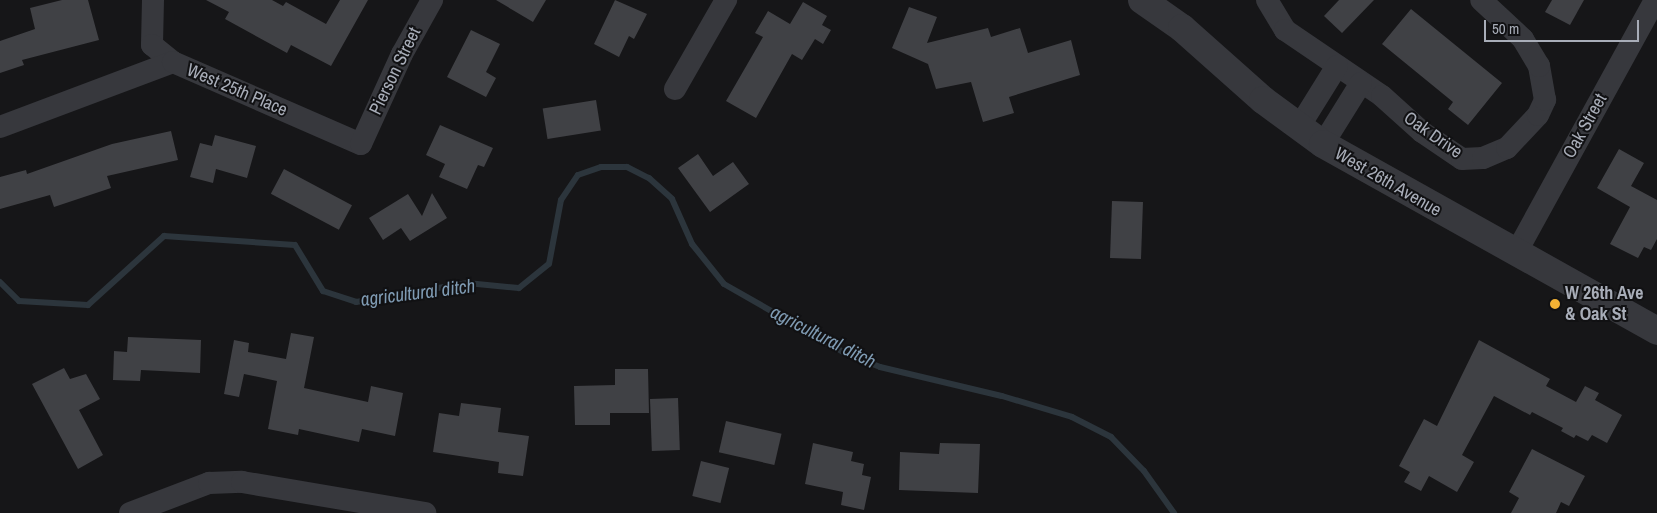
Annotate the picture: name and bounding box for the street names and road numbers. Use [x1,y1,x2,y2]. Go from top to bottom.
street label: Pierson Street [365,24,425,118]
street label: West 25th Place [183,59,291,121]
street label: Oak Street [1558,90,1612,162]
street label: Oak Drive [1400,107,1466,163]
street label: West 26th Avenue [1331,143,1445,221]

